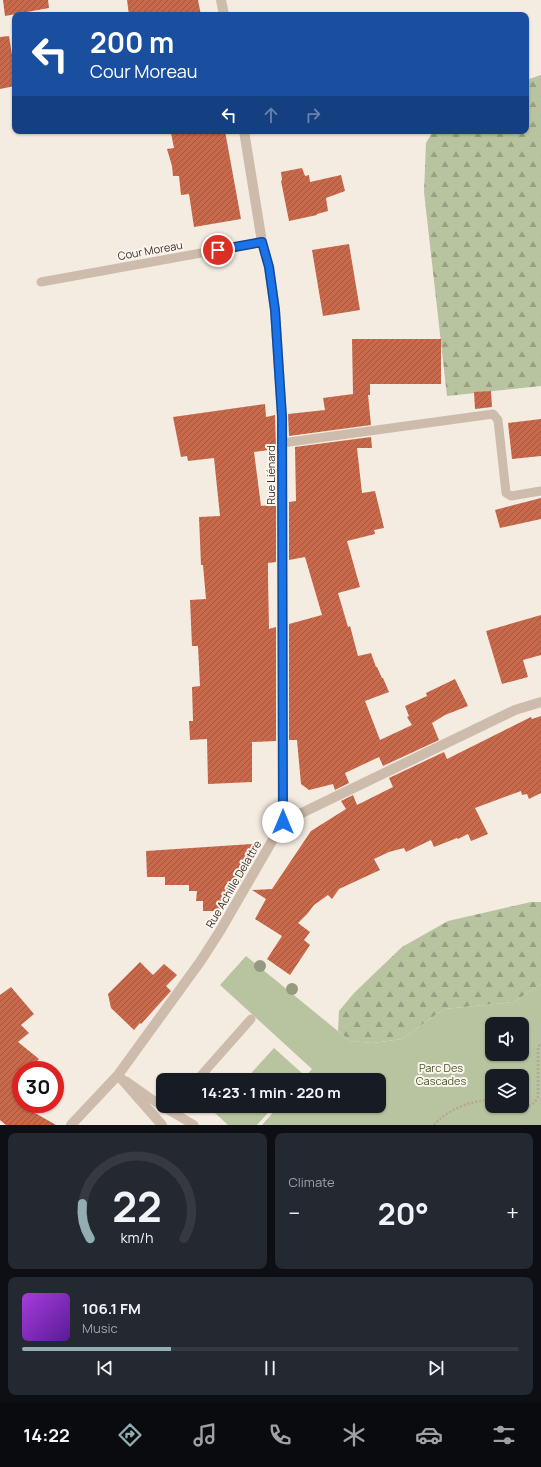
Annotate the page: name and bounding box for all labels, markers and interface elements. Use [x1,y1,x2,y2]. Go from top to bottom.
text: 200 m [90,23,174,61]
icon: left [24,28,76,80]
text: Cour Moreau [90,59,197,83]
icon: left [218,104,240,126]
icon: ahead [260,104,282,126]
icon: right [302,104,324,126]
pin [201,233,235,267]
street label: Cour Moreau [116,237,184,263]
icon: arrive [207,239,229,261]
street label: Rue Liénard [263,445,278,505]
position arrow [262,801,304,843]
street label: Rue Achille Delattre [202,837,265,931]
map controls [485,1017,529,1113]
button: sound [485,1017,529,1061]
park label: Parc Des Cascades [416,1060,467,1088]
speed limit sign: 30 [12,1061,64,1113]
button: layers [485,1069,529,1113]
text: 14:23 · 1 min · 220 m [201,1082,341,1103]
text: Climate [289,1173,335,1191]
text: 22 [112,1178,162,1234]
text: 20° [378,1193,429,1234]
text: − [289,1198,300,1228]
text: + [506,1198,519,1228]
text: km/h [121,1228,154,1247]
text: 106.1 FM [82,1298,141,1319]
text: Music [82,1319,118,1337]
icon: previous [94,1357,116,1379]
icon: pause [259,1357,281,1379]
icon: next [425,1357,447,1379]
icon: directions [116,1421,144,1449]
icon: music [191,1421,219,1449]
icon: phone [266,1421,294,1449]
icon: climate [340,1421,368,1449]
icon: car [415,1421,443,1449]
icon: filters [490,1421,518,1449]
text: 14:22 [23,1423,70,1447]

